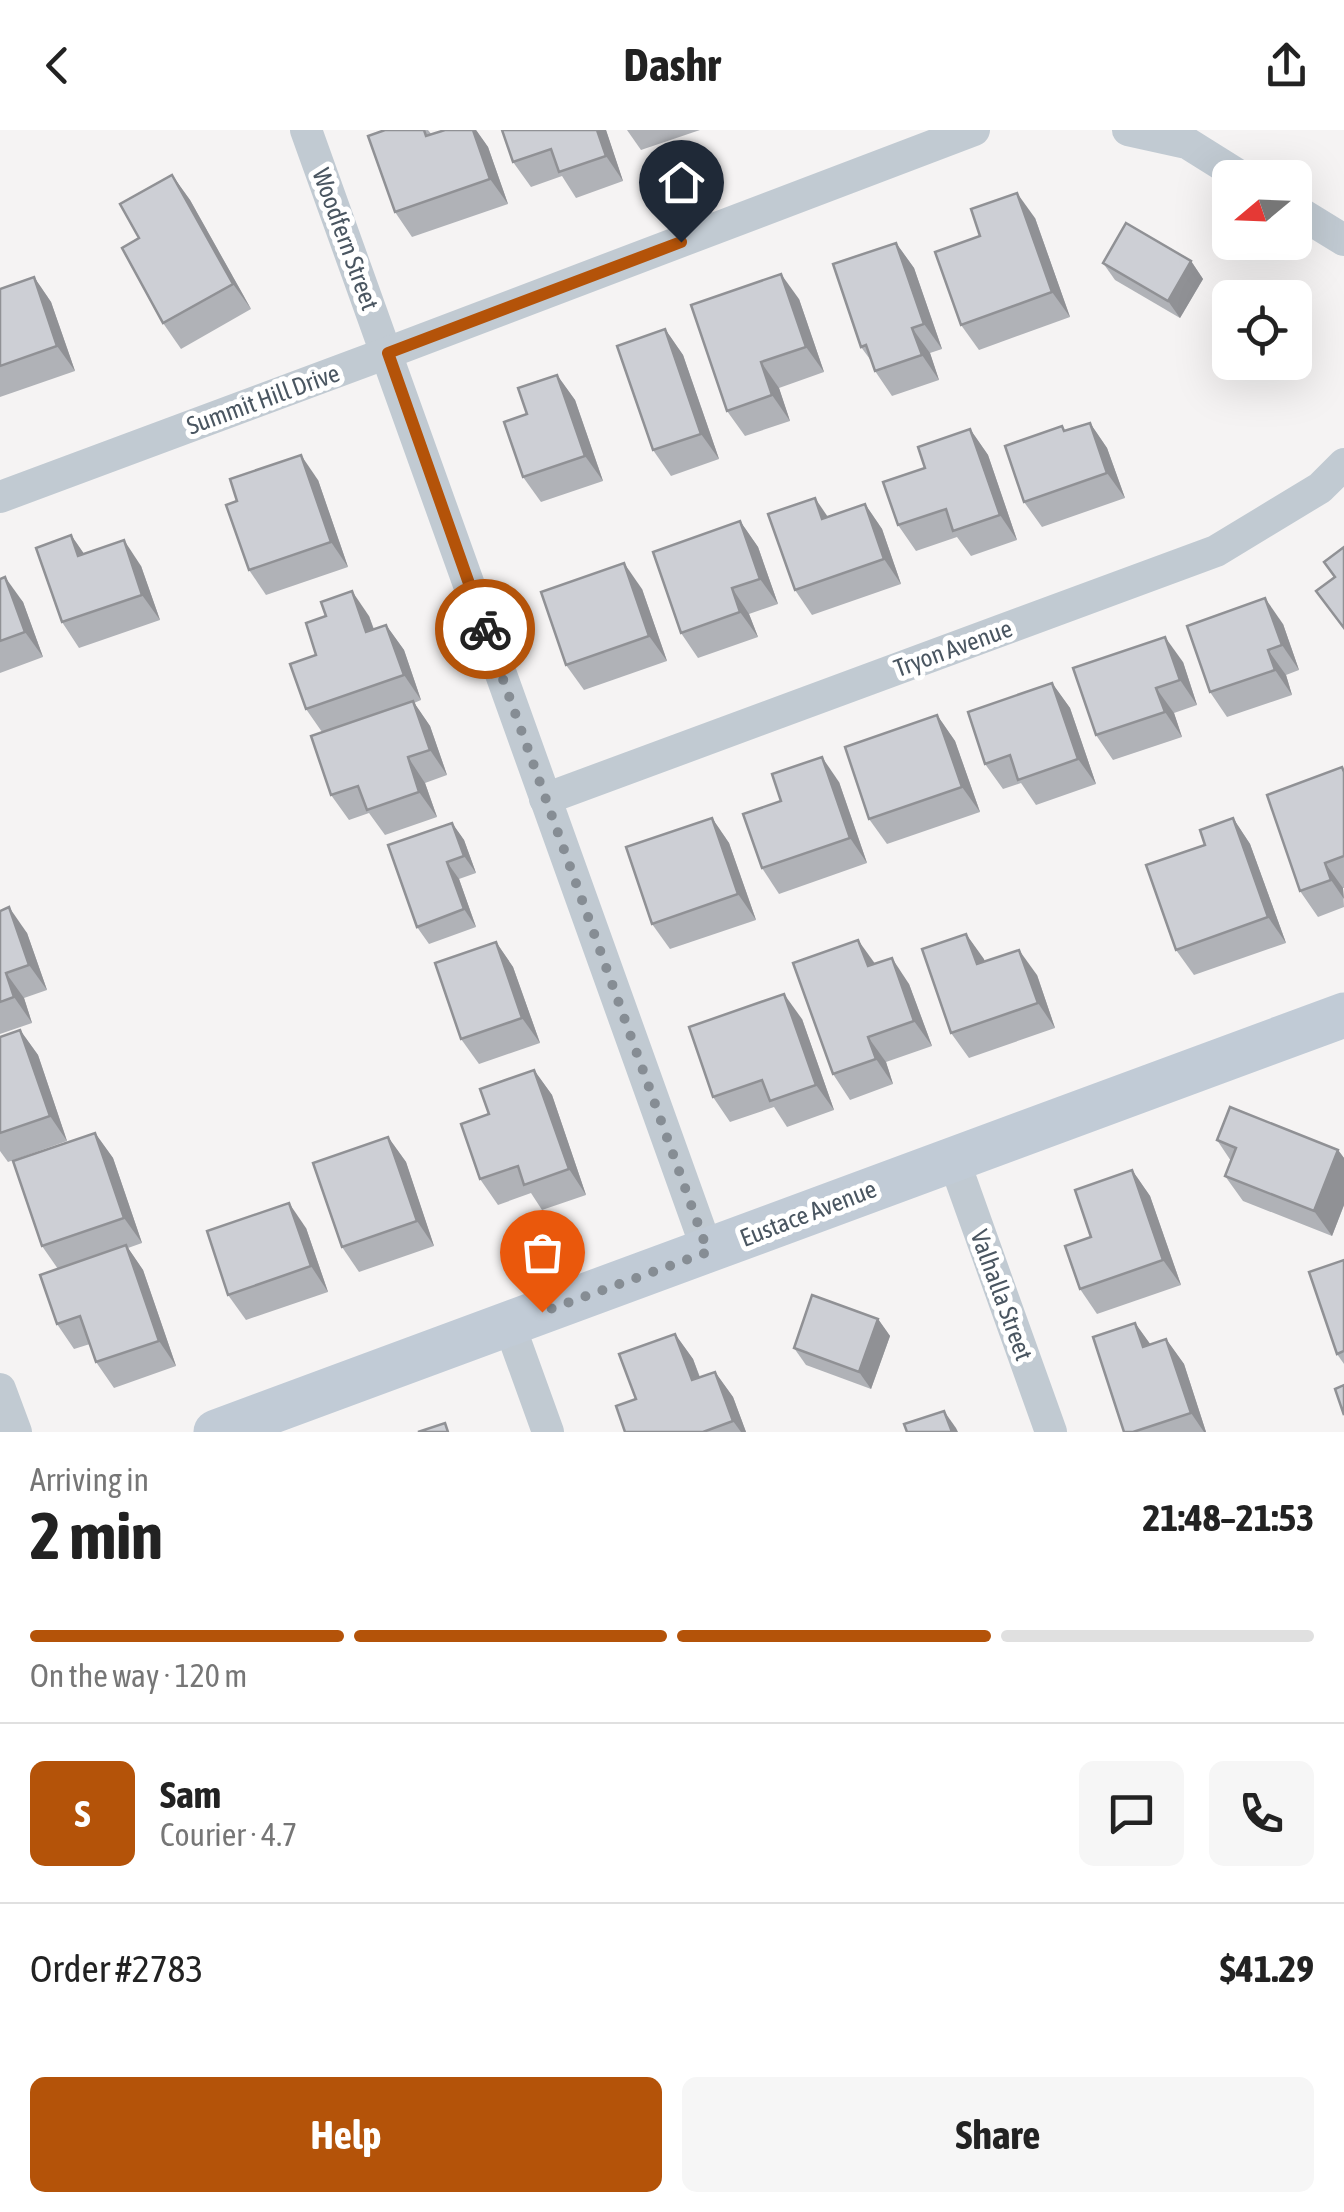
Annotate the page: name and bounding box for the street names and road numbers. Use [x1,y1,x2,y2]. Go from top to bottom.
street label: Woodfern Street [307,164,385,314]
street label: Summit Hill Drive [183,358,343,440]
street label: Tryon Avenue [890,614,1016,682]
street label: Eustace Avenue [736,1174,880,1252]
street label: Valhalla Street [965,1226,1039,1364]

